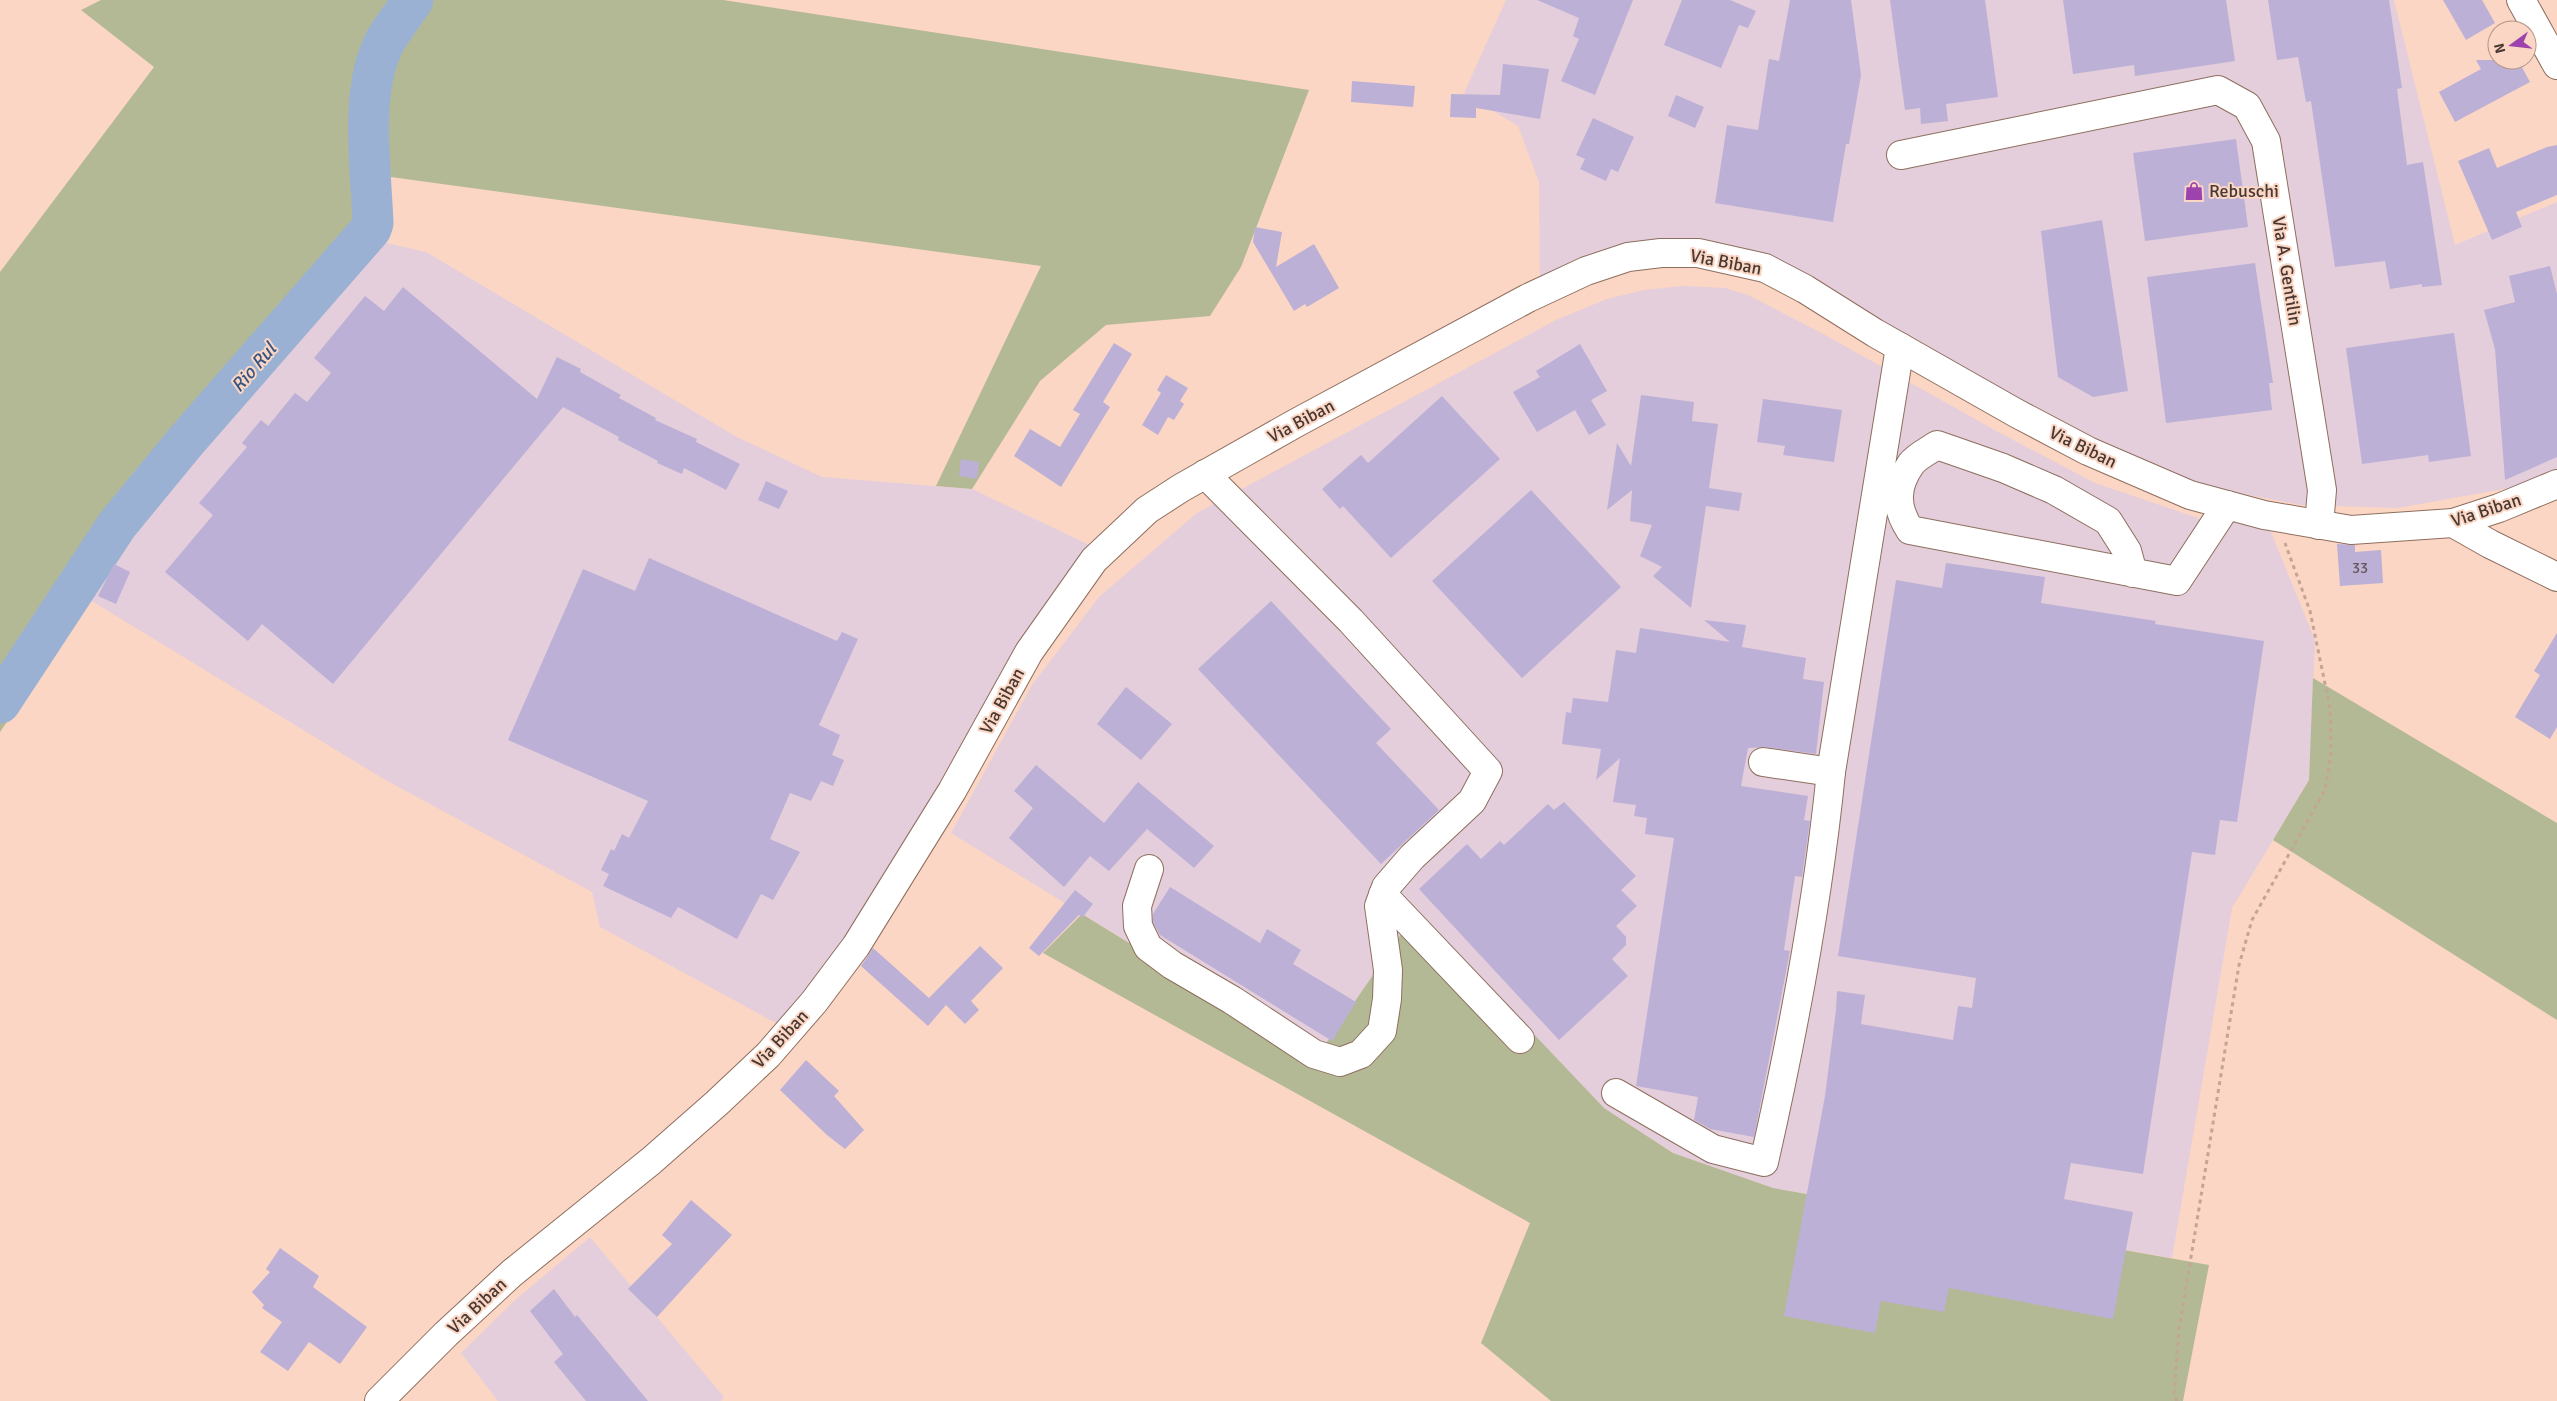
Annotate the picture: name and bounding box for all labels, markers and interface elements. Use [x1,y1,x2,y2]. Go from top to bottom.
north arrow [2487,20,2537,70]
text: N [2490,41,2509,55]
shop icon: Rebuschi [2183,180,2205,202]
place label: Rebuschi [2209,180,2279,202]
street label: Via A. Gentilin [2268,215,2306,327]
street label: Via Biban [1688,244,1764,280]
water label: Rio Rul [226,337,283,397]
street label: Via Biban [1264,394,1338,448]
street label: Via Biban [2046,421,2120,473]
street label: Via Biban [2448,488,2524,532]
house number: 33 [2352,559,2368,577]
street label: Via Biban [975,664,1029,738]
street label: Via Biban [747,1005,813,1073]
street label: Via Biban [443,1273,511,1339]

